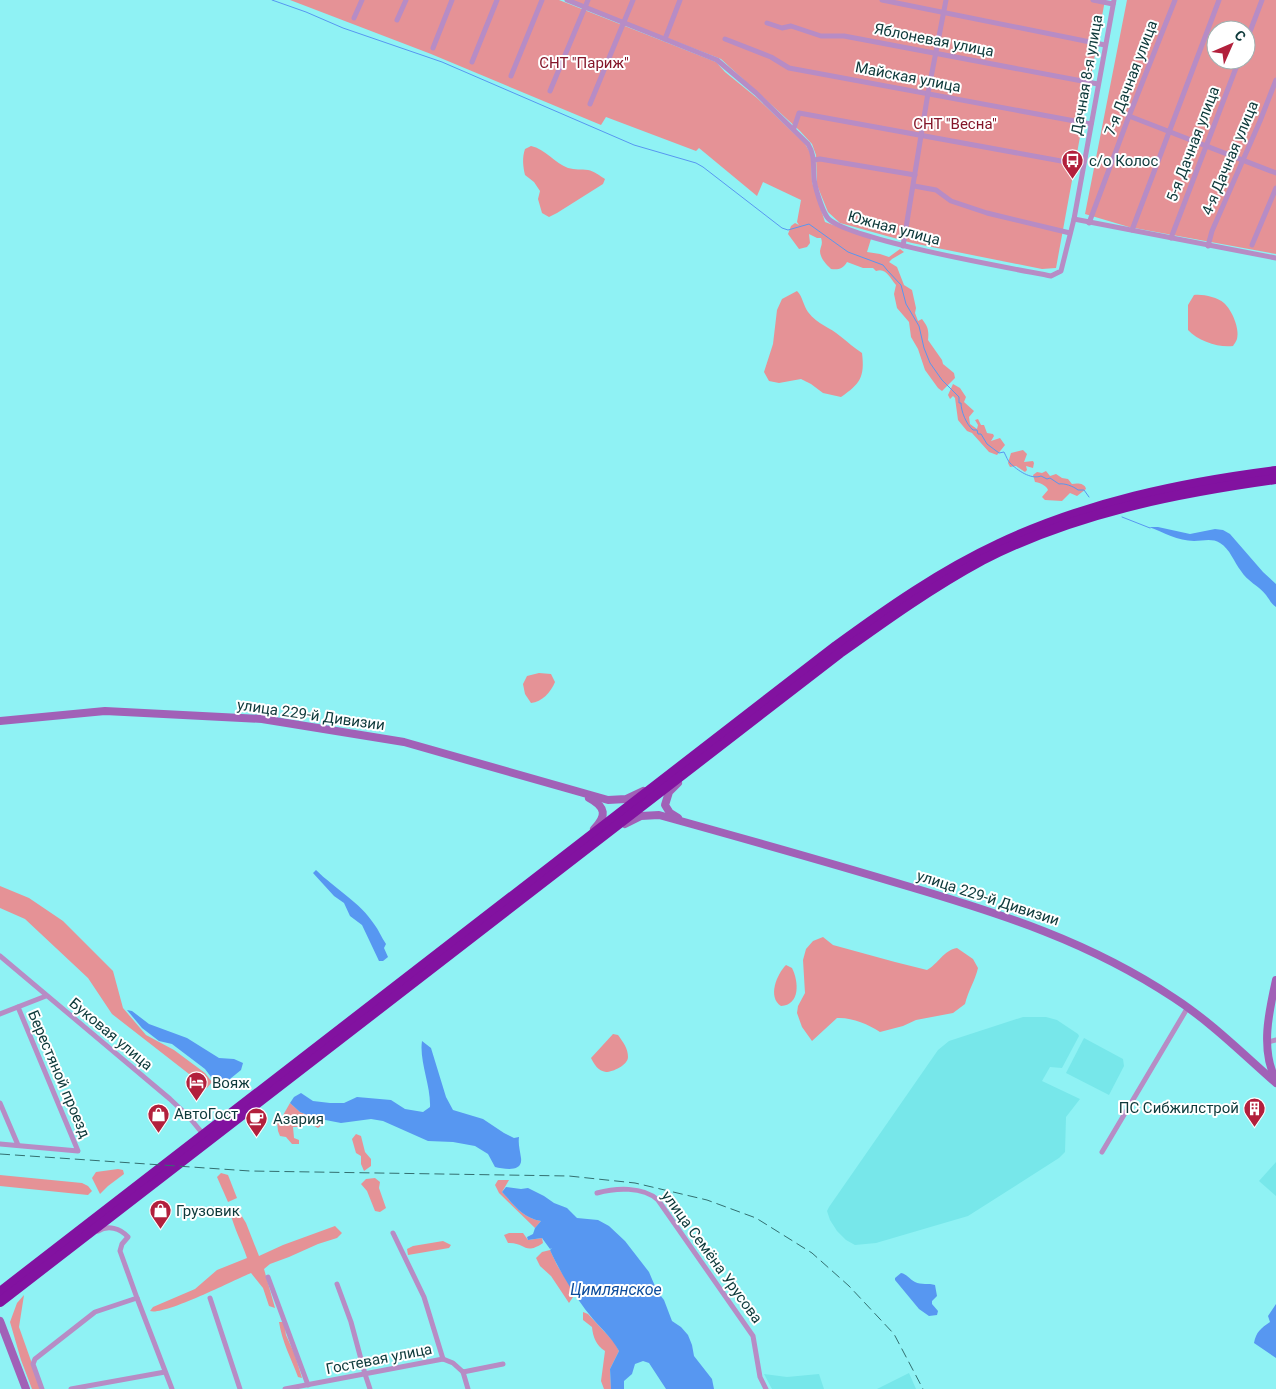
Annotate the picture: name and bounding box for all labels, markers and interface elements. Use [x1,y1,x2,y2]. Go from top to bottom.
street label: Дачная 8-я улица [1068,13,1106,137]
street label: 7-я Дачная улица [1101,18,1161,138]
street label: Яблоневая улица [873,20,995,60]
north arrow [1206,20,1256,70]
text: С [1231,27,1249,45]
park label: СНТ "Париж" [539,54,629,72]
street label: Майская улица [854,58,962,96]
street label: 5-я Дачная улица [1163,84,1223,204]
street label: 4-я Дачная улица [1198,98,1262,218]
park label: СНТ "Весна" [913,115,997,133]
bus stop icon: с/о Колос [1061,149,1085,180]
place label: с/о Колос [1089,152,1158,170]
street label: Южная улица [846,207,942,249]
street label: улица 229-й Дивизии [236,696,386,734]
street label: улица 229-й Дивизии [914,866,1062,930]
street label: Буковая улица [66,994,156,1074]
street label: Берестяной проезд [24,1007,94,1141]
hotel icon: Вояж [184,1071,208,1102]
place label: Вояж [212,1074,250,1092]
building icon: ПС Сибжилстрой [1243,1096,1267,1127]
place label: ПС Сибжилстрой [1119,1099,1239,1117]
shop icon: АвтоГост [146,1102,170,1133]
place label: АвтоГост [174,1105,238,1123]
cafe icon: Азария [245,1107,269,1138]
place label: Азария [273,1110,324,1128]
street label: улица Семёна Урусова [658,1187,766,1327]
shop icon: Грузовик [148,1199,172,1230]
place label: Грузовик [176,1202,240,1220]
water label: Цимлянское [570,1280,662,1299]
street label: Гостевая улица [324,1340,434,1378]

